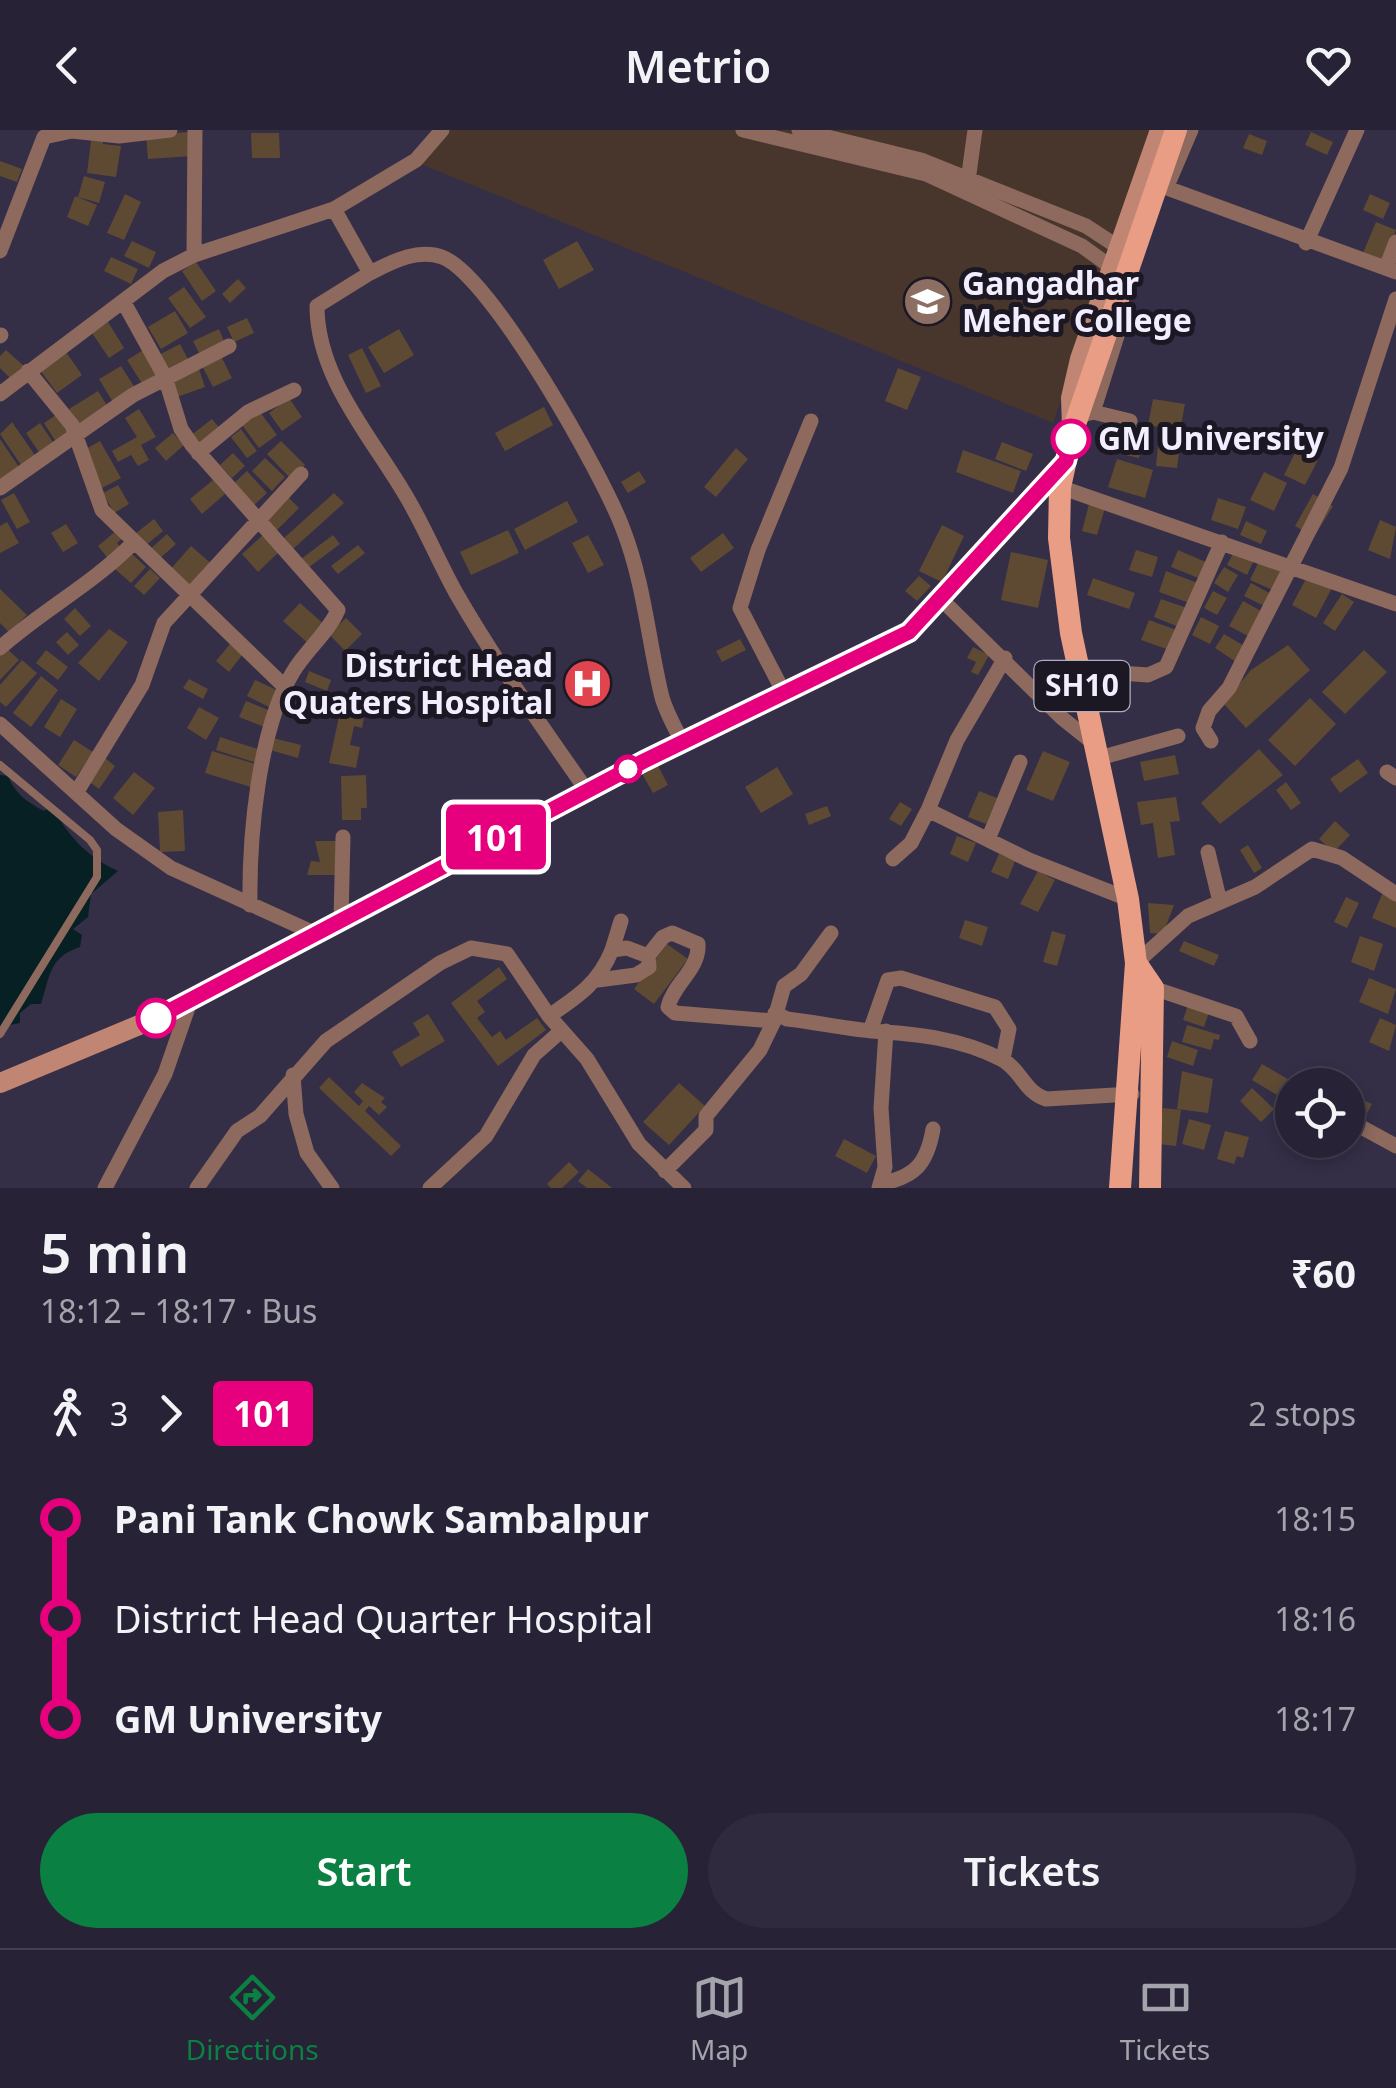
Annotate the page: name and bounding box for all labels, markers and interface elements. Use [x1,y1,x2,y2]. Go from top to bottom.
text: Metrio [625,35,771,96]
icon: back [40,38,95,93]
icon: heart [1301,38,1356,93]
place label: Gangadhar Meher College [962,261,1192,341]
school or university icon: Gangadhar Meher College [901,276,953,328]
place label: GM University [1098,416,1324,459]
marker: GM University [1052,420,1090,458]
place label: District Head Quaters Hospital [283,643,553,723]
hospital icon: District Head Quaters Hospital [562,658,614,710]
road number: SH10 [1034,661,1130,711]
unlabelled marker [615,756,641,782]
line badge: 101 [438,804,554,870]
text: 101 [466,814,526,861]
unlabelled marker [137,999,175,1037]
map controls [1275,1068,1365,1158]
button: locate [1275,1068,1365,1158]
text: 5 min [40,1214,189,1289]
text: ₹60 [1291,1247,1356,1299]
text: 18:12 – 18:17 · Bus [40,1289,317,1332]
icon: walk [40,1386,95,1441]
icon: forward [143,1386,198,1441]
text: 101 [233,1390,293,1437]
text: 3 [110,1392,128,1435]
text: 2 stops [1248,1392,1356,1435]
text: Pani Tank Chowk Sambalpur [114,1492,649,1544]
text: 18:15 [1274,1497,1356,1540]
text: District Head Quarter Hospital [114,1592,653,1644]
text: 18:16 [1274,1597,1356,1640]
text: GM University [114,1692,382,1744]
text: 18:17 [1274,1697,1356,1740]
button: Start [40,1813,688,1928]
button: Tickets [708,1813,1356,1928]
tab: Directions [186,1970,319,2068]
tab: Map [690,1970,748,2068]
tab: Tickets [1120,1970,1210,2068]

